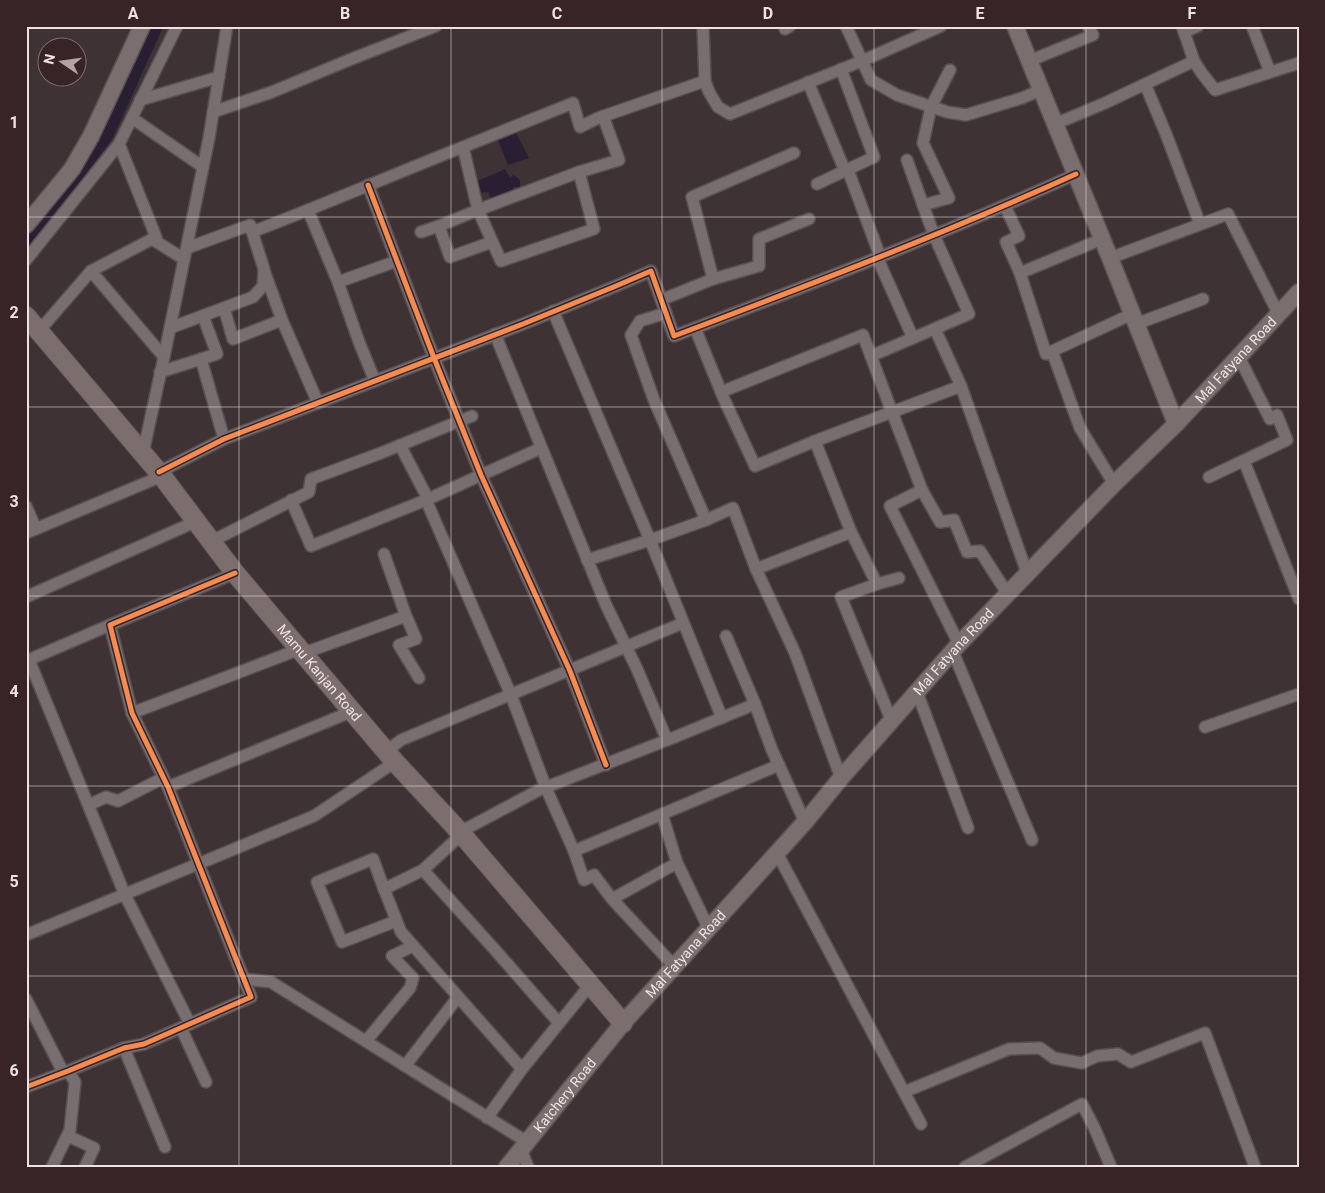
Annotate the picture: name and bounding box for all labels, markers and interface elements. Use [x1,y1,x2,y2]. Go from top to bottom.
text: A [128,4,139,23]
text: B [340,4,350,23]
text: C [552,4,562,23]
text: D [763,4,773,23]
text: E [976,4,985,23]
text: F [1188,4,1197,23]
north arrow [38,38,88,88]
text: N [40,52,58,66]
text: 1 [9,113,19,132]
text: 2 [9,303,19,322]
street label: Mal Fatyana Road [1192,314,1280,406]
text: 3 [9,492,19,511]
street label: Mal Fatyana Road [910,605,997,698]
street label: Mamu Kanjan Road [274,621,365,724]
text: 4 [9,682,19,701]
text: 5 [9,872,19,891]
street label: Mal Fatyana Road [642,907,729,1001]
street label: Katchery Road [530,1055,599,1136]
text: 6 [9,1061,19,1080]

